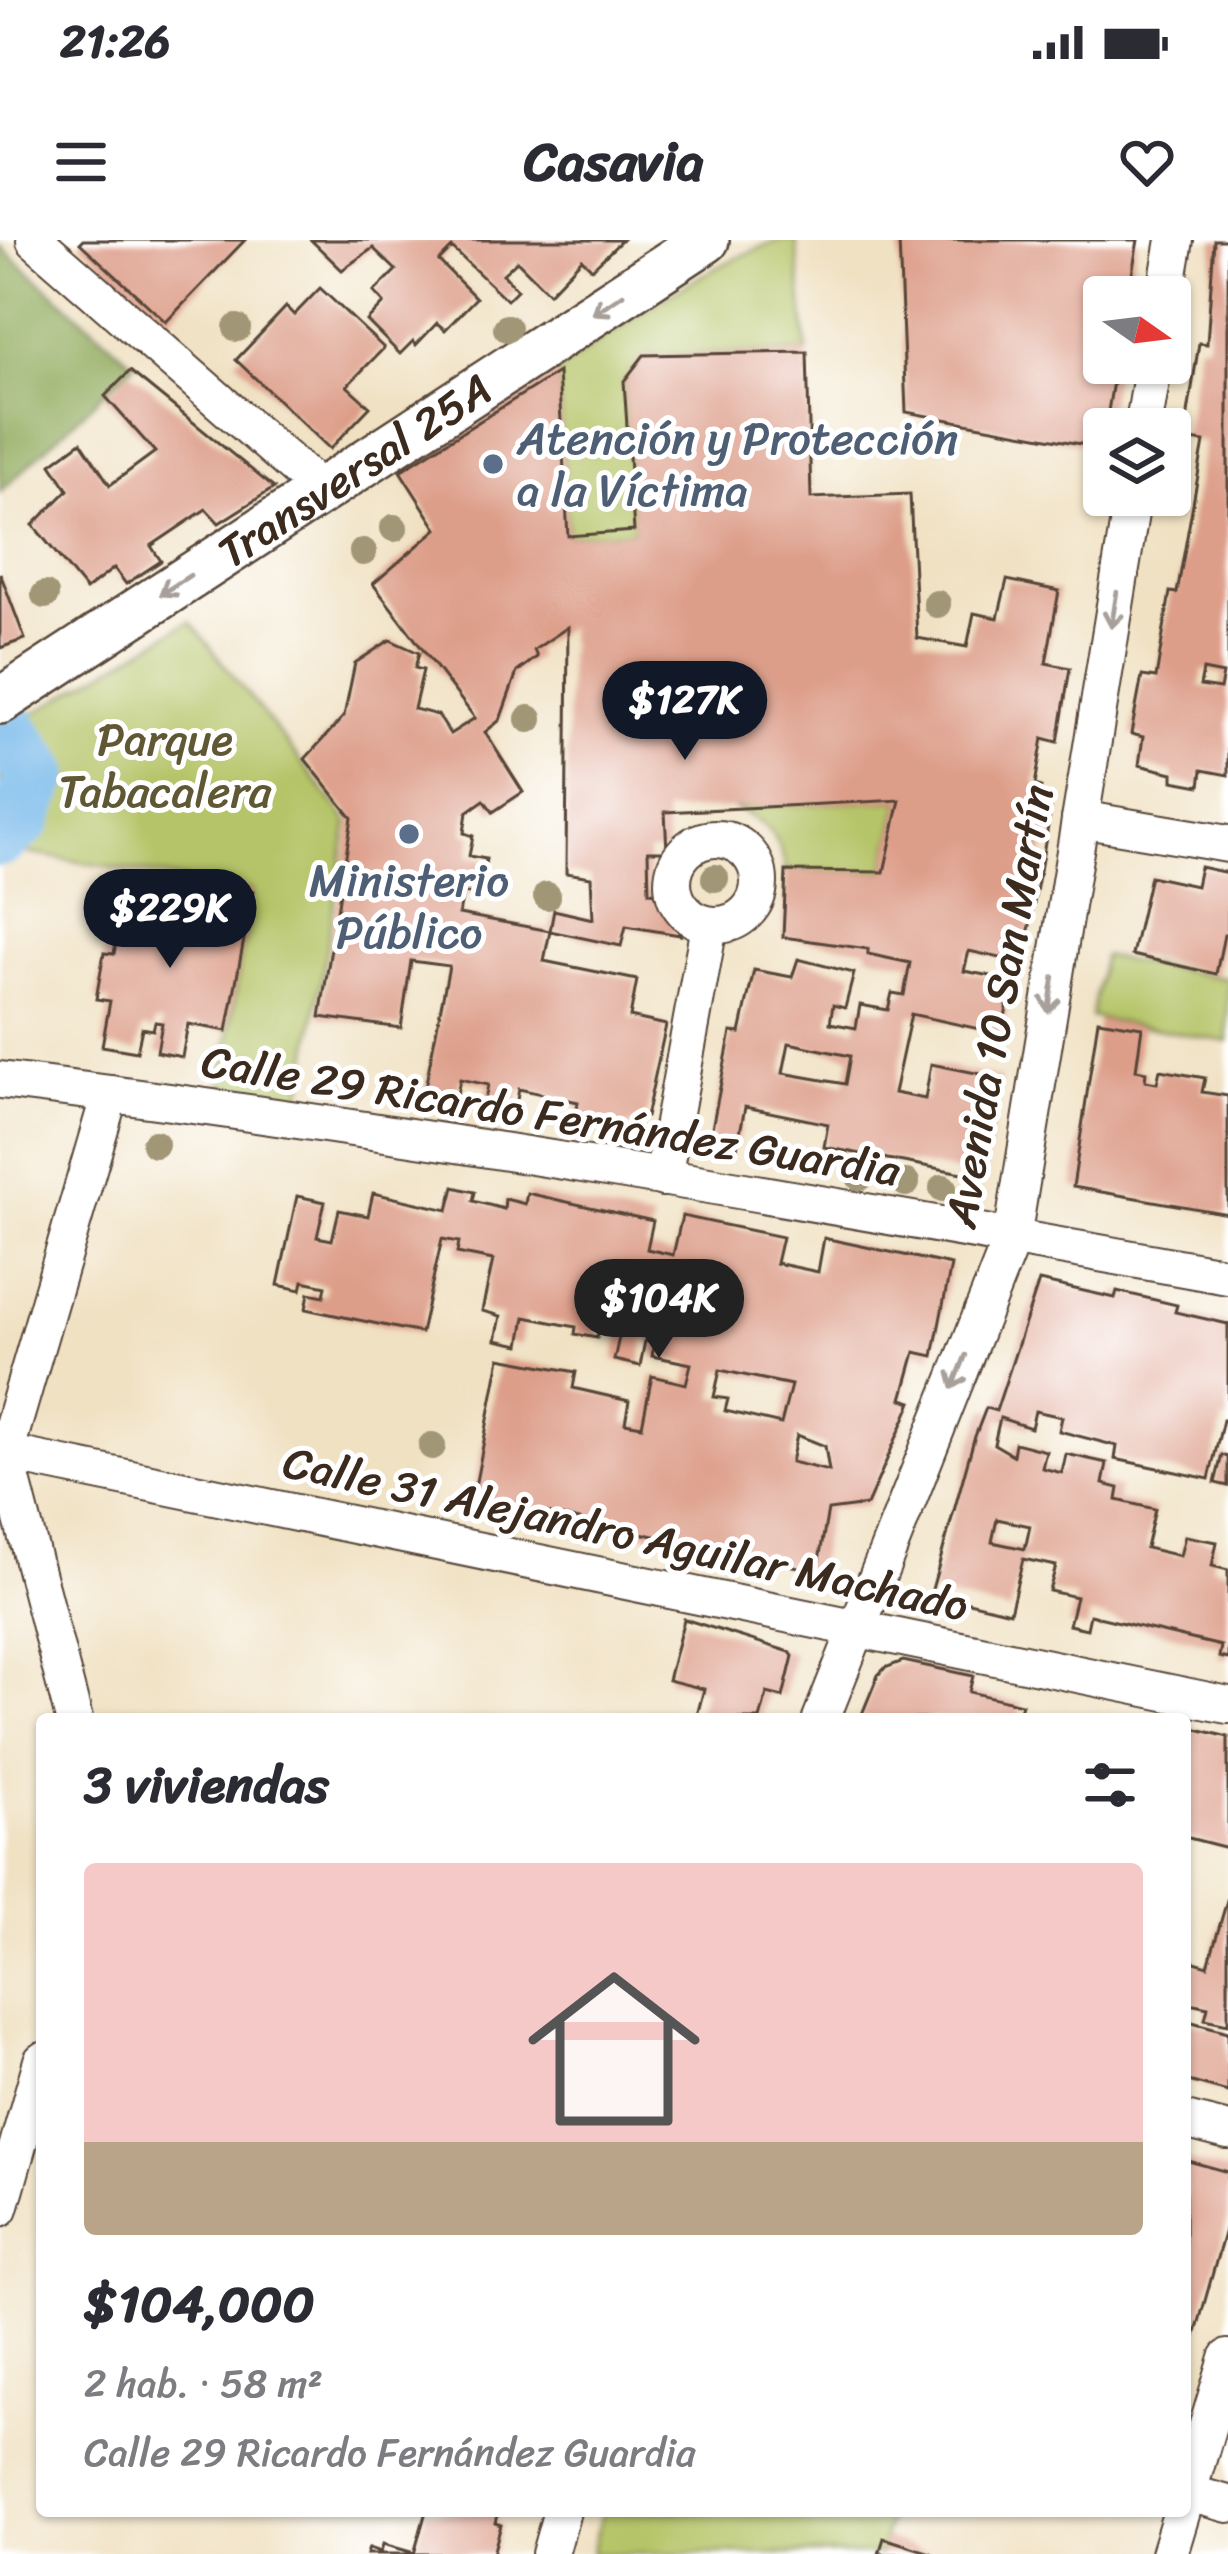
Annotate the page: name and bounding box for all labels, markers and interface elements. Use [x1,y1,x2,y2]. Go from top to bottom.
text: 21:26 [60,2,170,82]
text: Casavia [524,114,704,210]
icon: menu [48,129,114,195]
icon: heart [1114,129,1180,195]
north arrow [1083,276,1191,384]
map controls [1083,276,1191,516]
one-way arrow [592,292,626,317]
street label: Transversal 25A [201,351,509,590]
place label: Atención y Protección a la Víctima [516,399,958,531]
button: layers [1083,408,1191,516]
marker: Atención y Protección a la Víctima [480,451,506,477]
one-way arrow [159,573,193,597]
one-way arrow [1101,590,1124,629]
pin: $127K [601,661,769,763]
text: $127K [629,665,741,734]
park label: Parque Tabacalera [59,700,272,832]
street label: Avenida 10 San Martín [920,778,1077,1235]
marker: Ministerio Público [396,821,422,847]
place label: Ministerio Público [309,841,509,973]
pin: $229K [86,869,254,971]
text: $229K [111,873,229,942]
one-way arrow [1039,975,1062,1014]
street label: Calle 29 Ricardo Fernández Guardia [196,1021,906,1211]
pin: $104K [575,1259,743,1361]
text: $104K [601,1263,717,1332]
one-way arrow [946,1353,968,1390]
street label: Calle 31 Alejandro Aguilar Machado [276,1422,976,1646]
text: 3 viviendas [84,1740,329,1830]
icon: filters [1077,1752,1143,1818]
icon: home [506,1941,722,2157]
text: $104,000 [84,2259,315,2349]
text: 2 hab. · 58 m² [84,2349,323,2418]
text: Calle 29 Ricardo Fernández Guardia [84,2418,696,2487]

